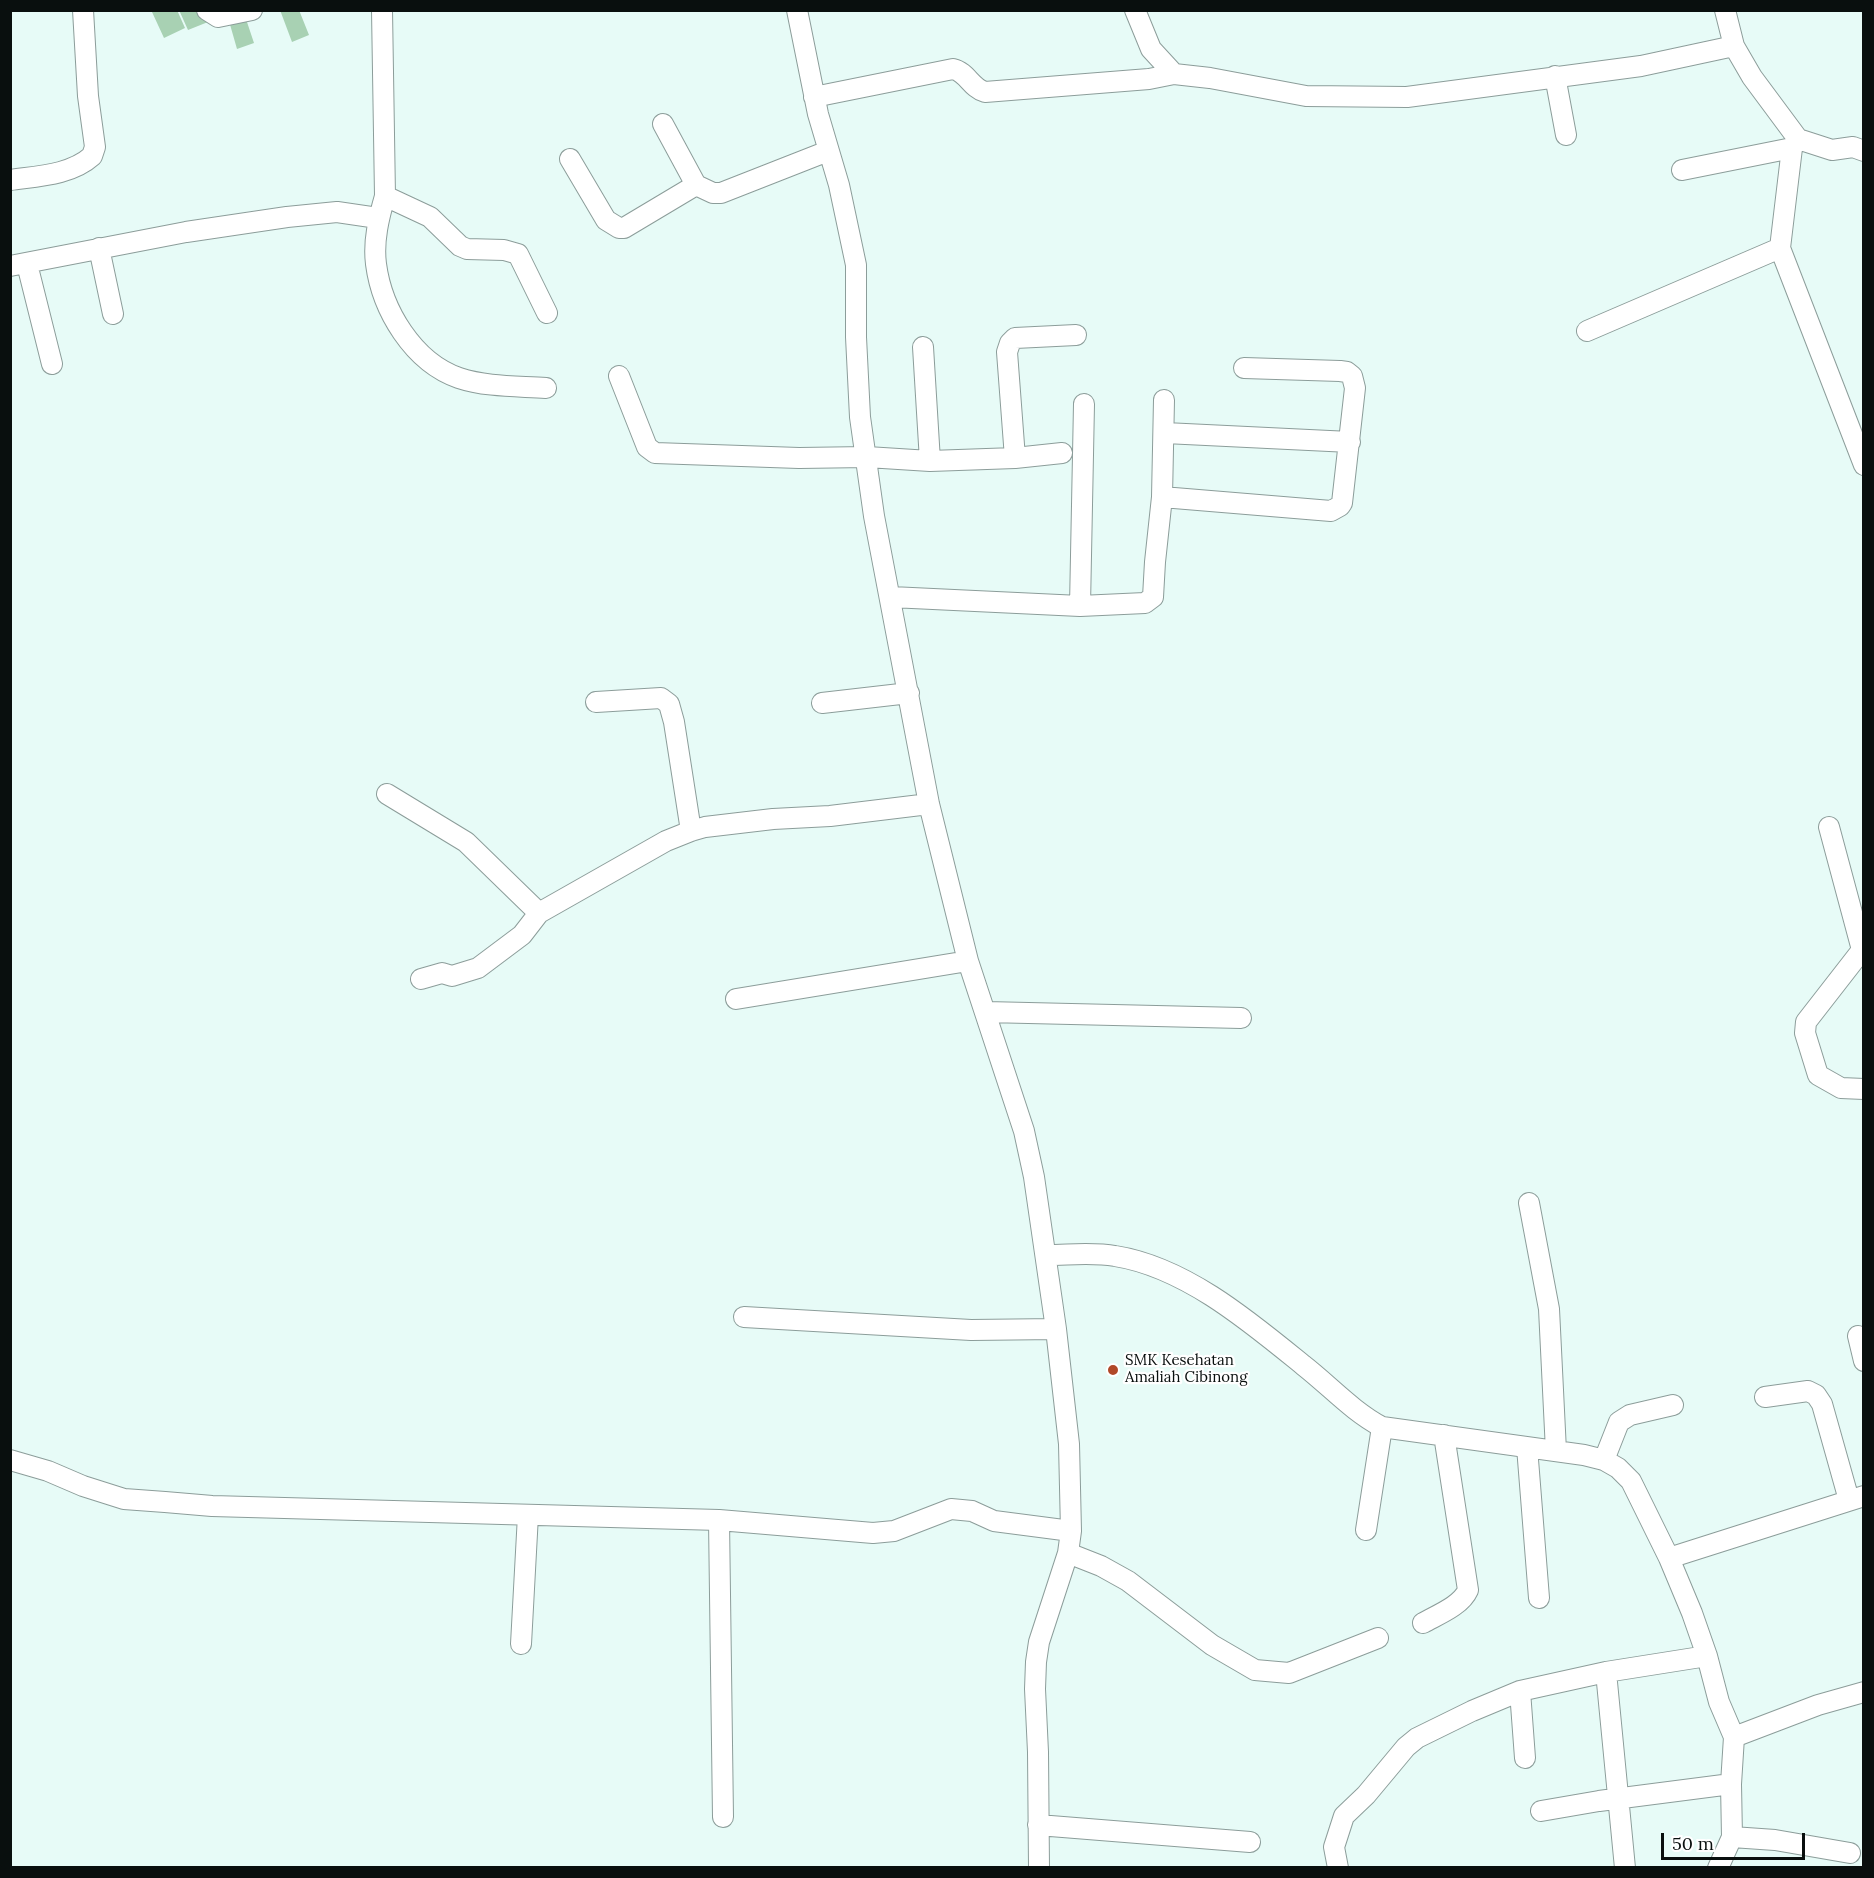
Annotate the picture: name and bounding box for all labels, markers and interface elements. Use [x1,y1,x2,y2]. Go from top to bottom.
place label: SMK Kesehatan Amaliah Cibinong [1125,1352,1247,1387]
marker: SMK Kesehatan Amaliah Cibinong [1106,1363,1120,1377]
scale bar [1664,1821,1808,1859]
text: 50 m [1672,1832,1714,1855]

